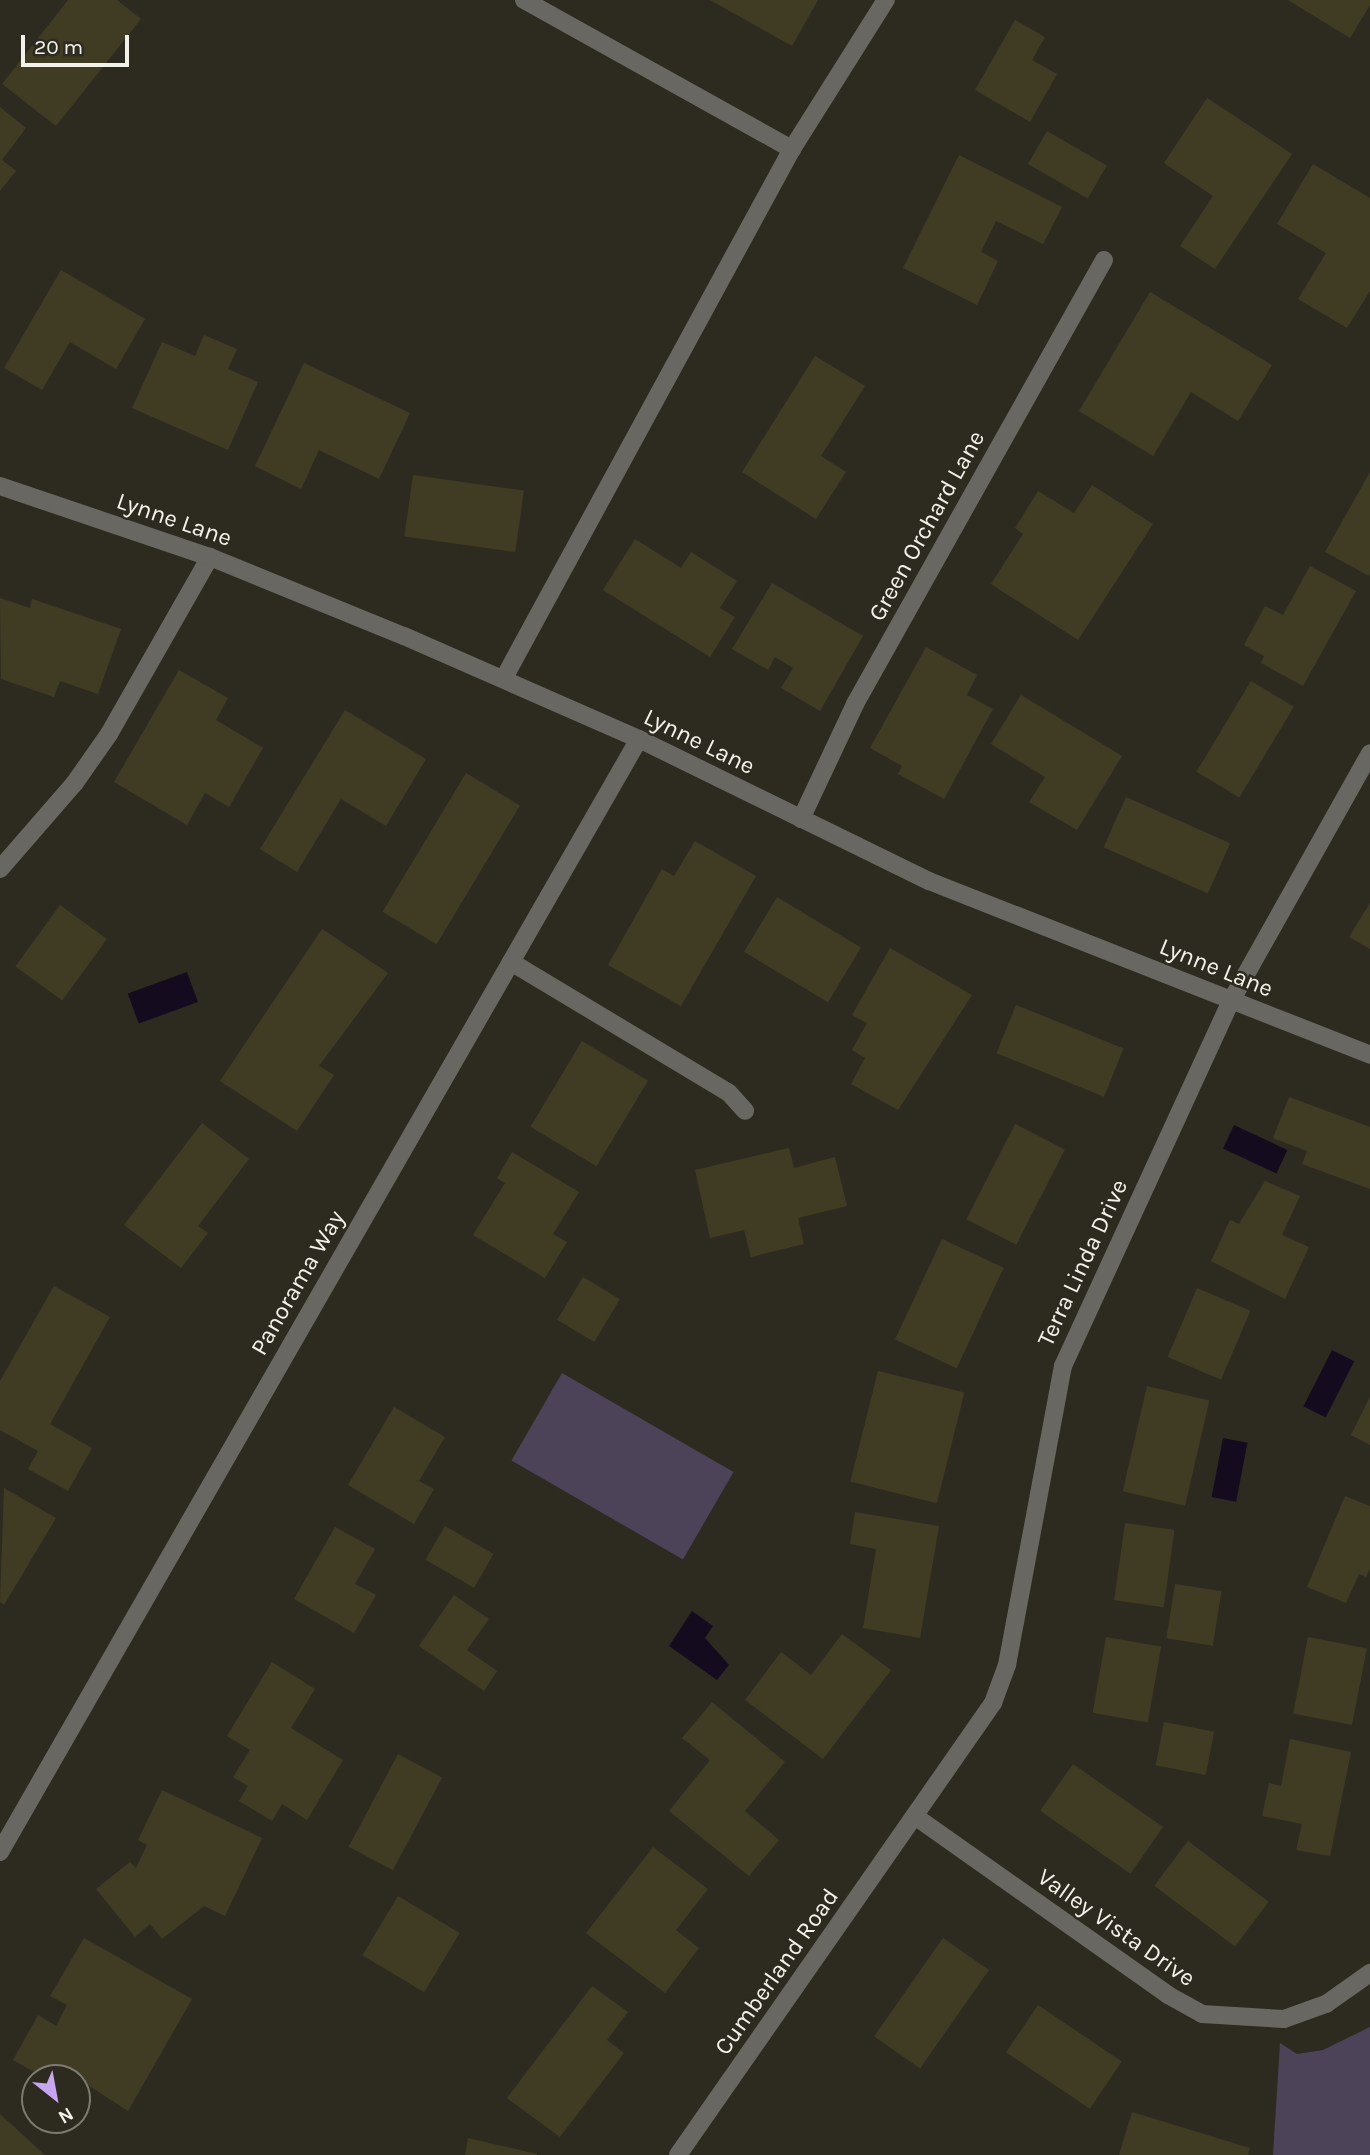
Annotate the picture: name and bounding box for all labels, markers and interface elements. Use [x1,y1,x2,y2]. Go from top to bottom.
scale bar [24,21,133,65]
text: 20 m [34,35,83,59]
street label: Green Orchard Lane [863,426,991,626]
street label: Lynne Lane [113,487,235,553]
street label: Lynne Lane [639,703,759,781]
street label: Lynne Lane [1155,932,1277,1004]
street label: Terra Linda Drive [1032,1175,1134,1351]
street label: Panorama Way [245,1205,351,1361]
street label: Valley Vista Drive [1032,1863,1200,1993]
street label: Cumberland Road [709,1883,845,2061]
north arrow [21,2064,91,2134]
text: N [54,2102,77,2128]

